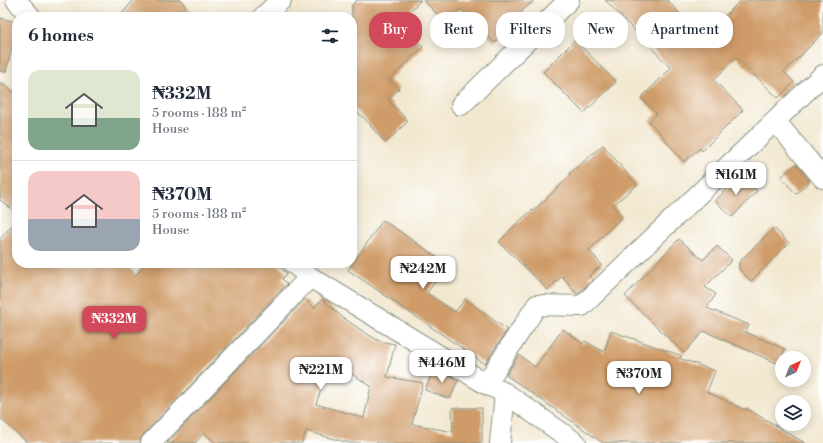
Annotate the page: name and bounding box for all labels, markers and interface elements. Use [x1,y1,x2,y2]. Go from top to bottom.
chip: Buy [369,12,422,48]
chip: Rent [430,12,488,48]
chip: Filters [496,12,565,48]
chip: New [573,12,628,48]
chip: Apartment [636,12,733,48]
text: 6 homes [28,25,94,47]
icon: filters [319,25,341,47]
text: ₦332M [152,83,211,105]
icon: home [60,86,108,134]
text: 5 rooms · 188 m² [152,105,246,121]
text: House [152,121,189,137]
pin: ₦161M [708,162,764,196]
text: ₦161M [715,167,757,183]
text: ₦370M [152,184,212,206]
icon: home [60,187,108,235]
text: 5 rooms · 188 m² [152,206,246,222]
text: House [152,222,189,238]
pin: ₦242M [395,256,451,290]
text: ₦242M [400,261,446,277]
pin: ₦332M [86,306,142,340]
text: ₦332M [91,311,137,327]
pin: ₦446M [414,350,470,384]
north arrow [775,351,811,387]
map controls [775,351,811,431]
text: ₦446M [418,355,466,371]
pin: ₦221M [293,357,349,391]
pin: ₦370M [611,361,667,395]
text: ₦221M [299,362,343,378]
text: ₦370M [616,366,662,382]
button: layers [775,395,811,431]

